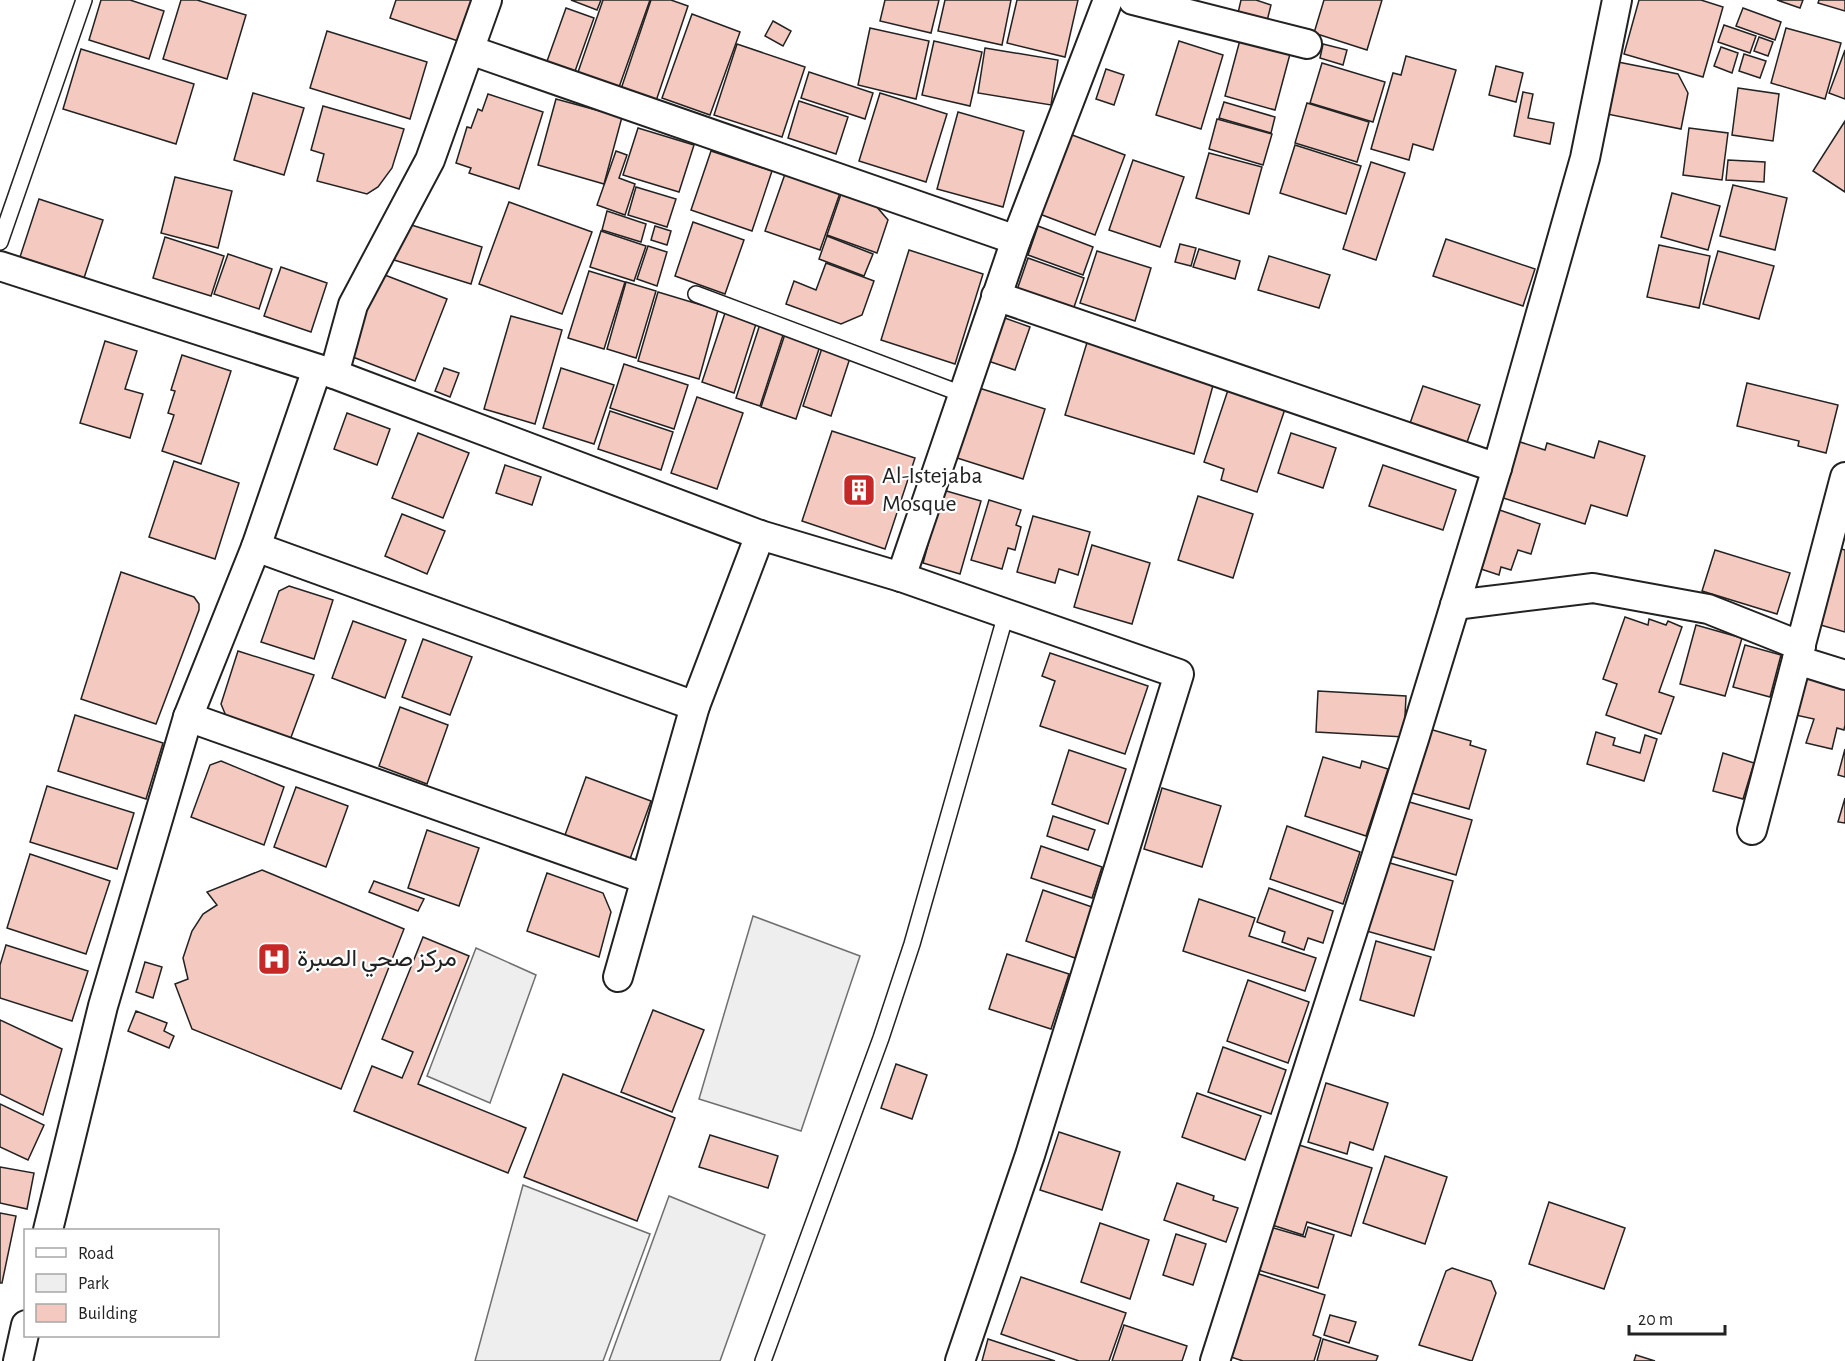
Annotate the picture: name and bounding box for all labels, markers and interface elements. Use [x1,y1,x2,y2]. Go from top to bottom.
place label: Al-Istejaba Mosque [882,464,983,516]
building icon: Al-Istejaba Mosque [841,472,877,508]
hospital icon: مركز صحي الصبرة [256,941,292,977]
place label: مركز صحي الصبرة [297,947,457,977]
legend [24,1229,219,1337]
text: Road [78,1245,114,1263]
text: Park [78,1275,110,1293]
scale bar [1629,1298,1725,1336]
text: Building [78,1305,138,1323]
text: 20 m [1638,1311,1673,1329]

